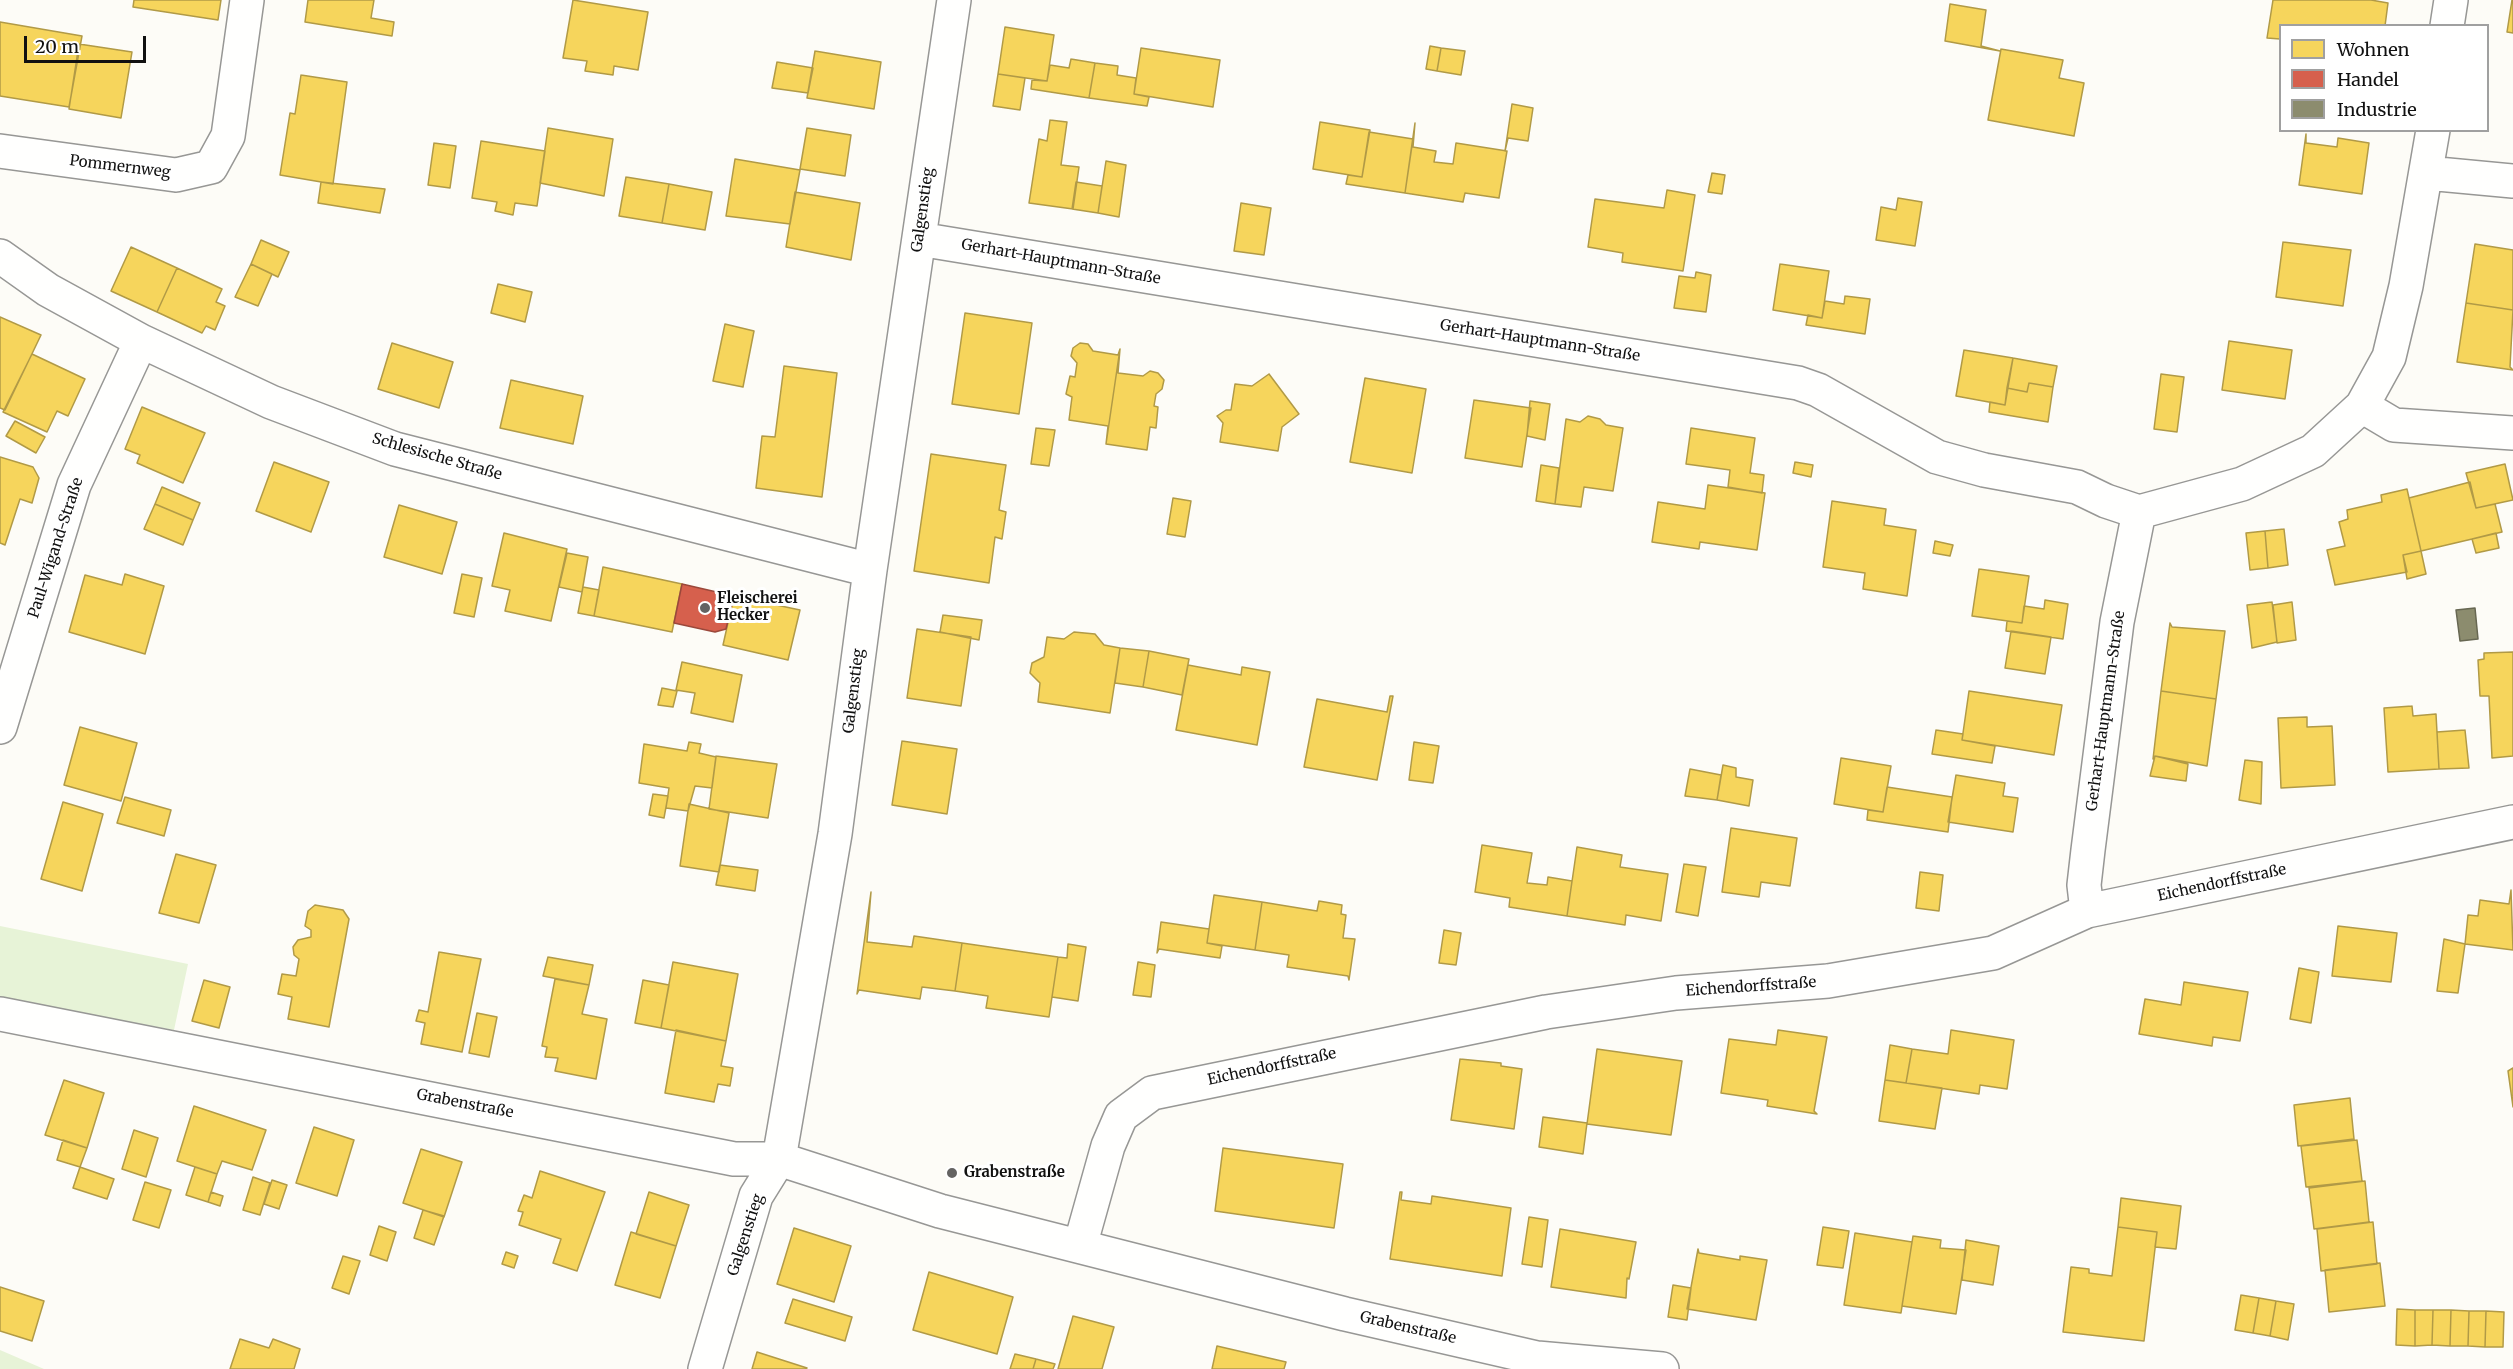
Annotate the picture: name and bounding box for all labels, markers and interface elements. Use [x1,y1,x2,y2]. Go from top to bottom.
scale bar [27,24,148,62]
legend [2279,24,2489,132]
text: 20 m [35,35,79,58]
text: Wohnen [2337,38,2410,61]
text: Handel [2337,68,2399,91]
text: Industrie [2337,98,2417,121]
street label: Pommernweg [68,152,172,182]
street label: Galgenstieg [908,167,938,253]
street label: Gerhart-Hauptmann-Straße [960,236,1162,288]
street label: Gerhart-Hauptmann-Straße [1439,316,1641,366]
street label: Schlesische Straße [370,430,504,484]
street label: Paul-Wigand-Straße [25,475,87,621]
place label: Fleischerei Hecker [717,590,798,625]
marker: Fleischerei Hecker [698,601,712,615]
street label: Gerhart-Hauptmann-Straße [2083,610,2129,812]
street label: Galgenstieg [840,648,868,734]
street label: Eichendorffstraße [2156,861,2288,905]
street label: Eichendorffstraße [1685,973,1817,1001]
street label: Eichendorffstraße [1206,1045,1338,1089]
street label: Grabenstraße [415,1086,515,1122]
place label: Grabenstraße [964,1164,1065,1182]
marker: Grabenstraße [945,1166,959,1180]
street label: Galgenstieg [724,1192,768,1278]
street label: Grabenstraße [1358,1308,1458,1348]

